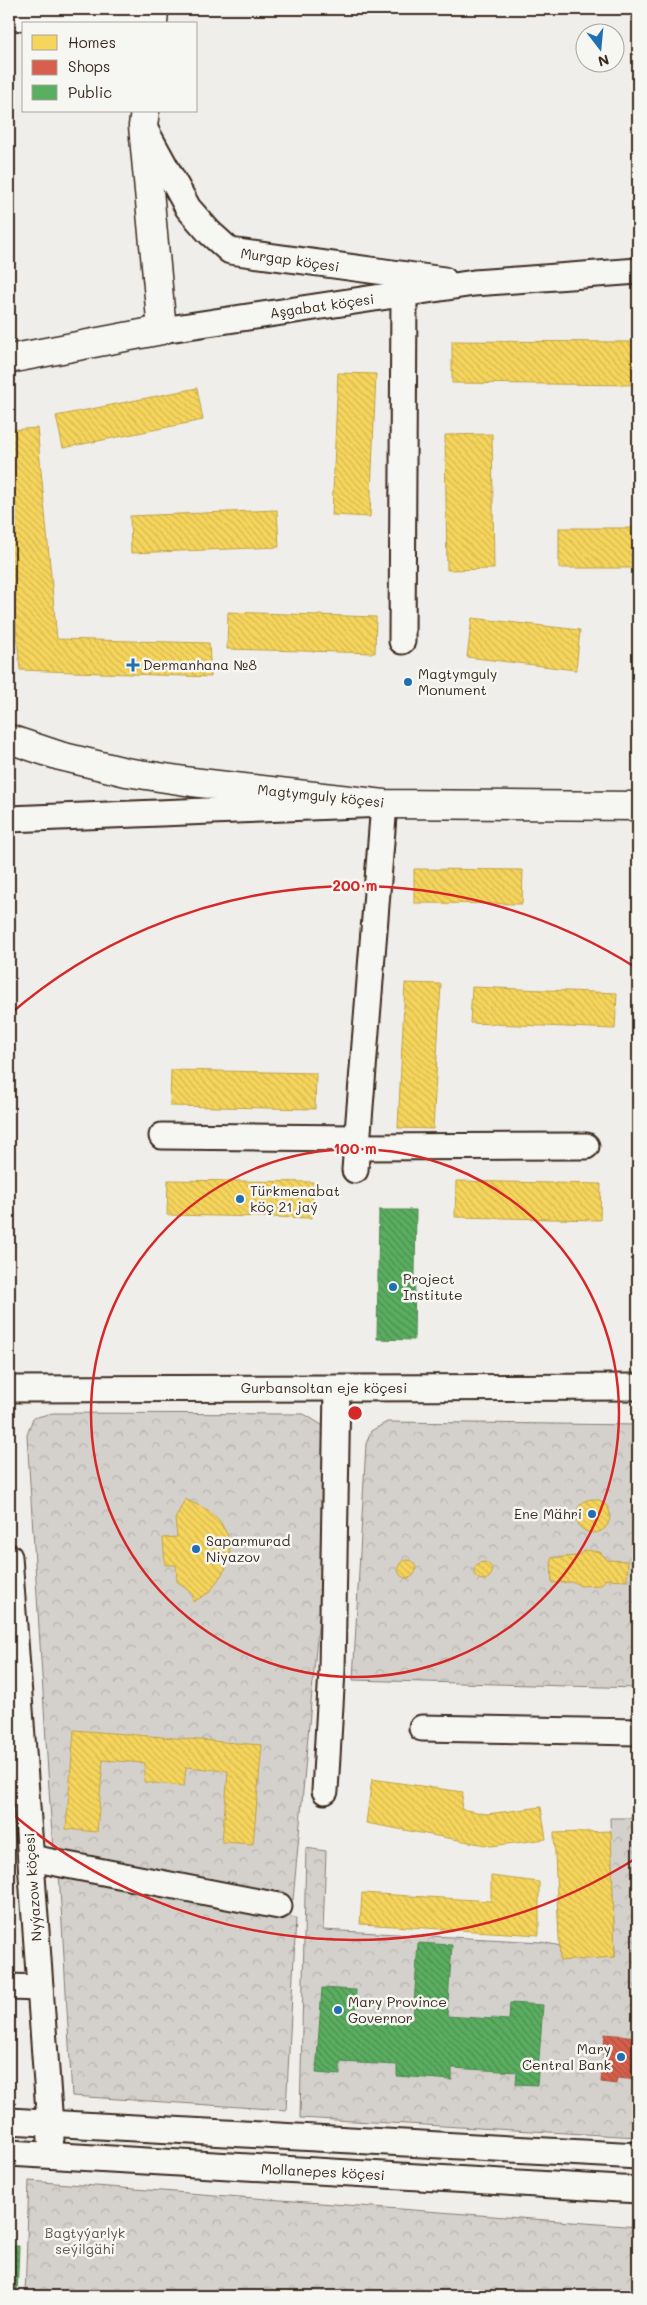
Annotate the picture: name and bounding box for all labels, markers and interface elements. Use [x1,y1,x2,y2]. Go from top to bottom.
legend [22,22,198,112]
north arrow [574,22,624,72]
text: Homes [68,32,116,52]
text: N [596,50,611,72]
text: Shops [68,56,110,76]
text: Public [68,82,112,102]
street label: Murgap köçesi [239,243,341,276]
street label: Aşgabat köçesi [268,289,375,322]
place label: Dermanhana №8 [143,655,257,674]
marker: Dermanhana №8 [127,659,139,671]
place label: Magtymguly Monument [418,664,497,699]
marker: Magtymguly Monument [402,676,414,688]
street label: Magtymguly köçesi [257,779,385,812]
text: 200 m [333,875,378,895]
text: 100 m [333,1138,377,1158]
place label: Türkmenabat köç 21 jaý [250,1181,340,1216]
marker: Türkmenabat köç 21 jaý [234,1193,246,1205]
place label: Project Institute [403,1269,463,1304]
marker: Project Institute [387,1281,399,1293]
street label: Gurbansoltan eje köçesi [241,1378,407,1397]
centre of rings [346,1404,364,1422]
place label: Ene Mähri [514,1504,582,1523]
marker: Ene Mähri [586,1508,598,1520]
place label: Saparmurad Niyazov [206,1531,291,1566]
marker: Saparmurad Niyazov [190,1543,202,1555]
street label: Nyýazow köçesi [19,1832,46,1942]
place label: Mary Province Governor [348,1992,447,2027]
marker: Mary Province Governor [332,2004,344,2016]
place label: Mary Central Bank [522,2039,611,2074]
marker: Mary Central Bank [615,2051,627,2063]
street label: Mollanepes köçesi [261,2159,385,2184]
park label: Bagtyýarlyk seýilgähi [45,2223,125,2258]

